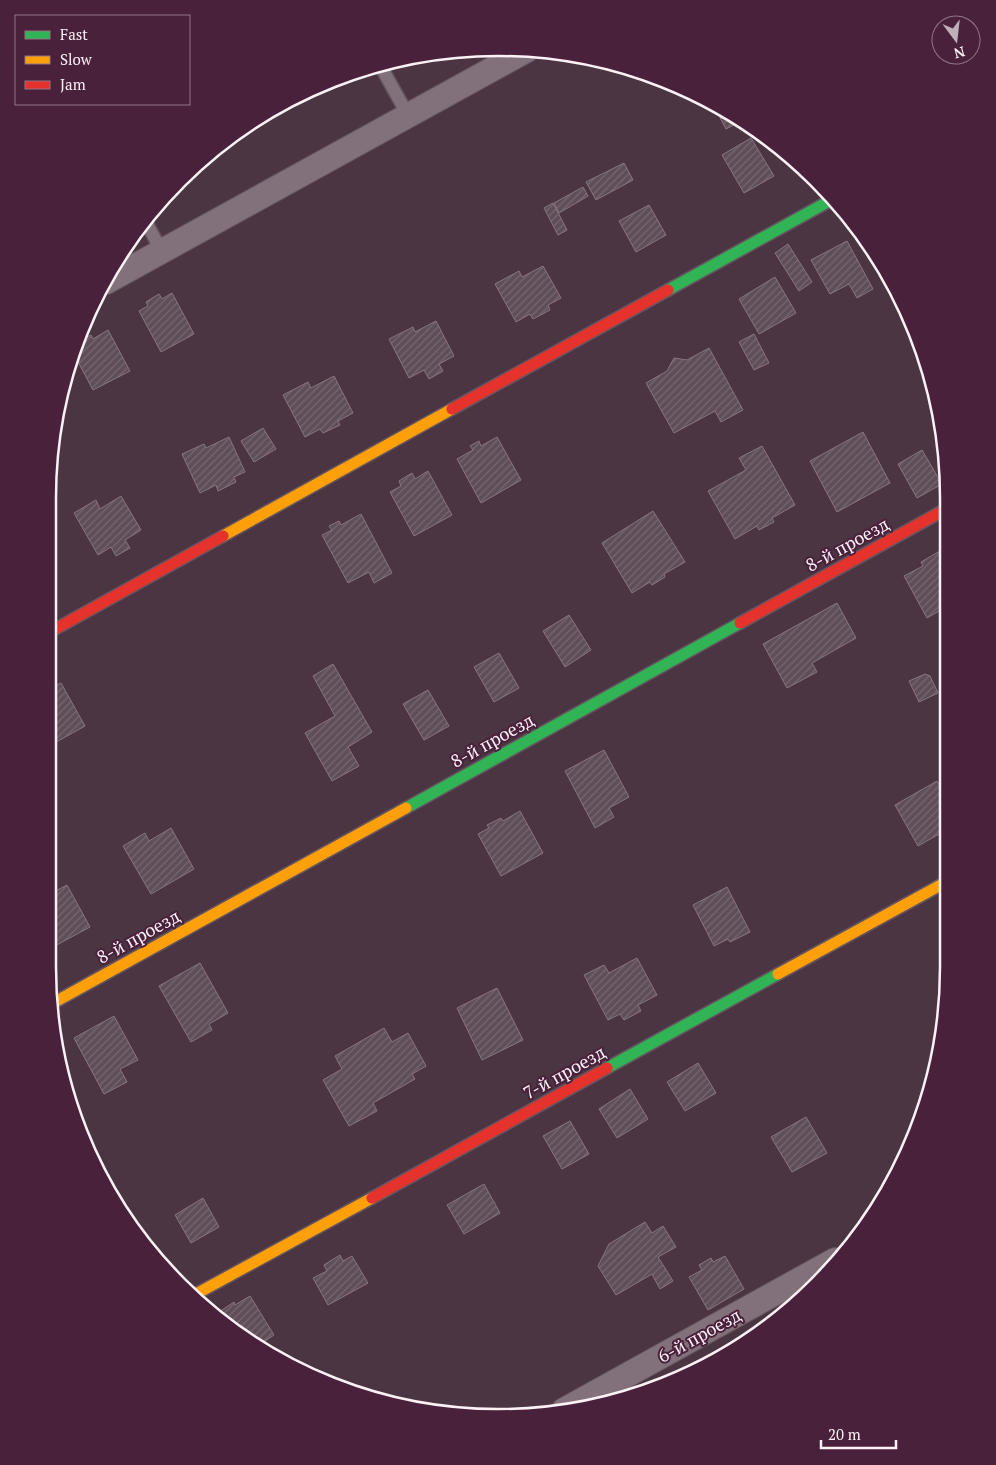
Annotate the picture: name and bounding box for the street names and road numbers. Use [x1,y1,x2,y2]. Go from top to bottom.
street label: 8-й проезд [801,511,893,577]
street label: 8-й проезд [446,707,538,773]
street label: 8-й проезд [92,903,184,969]
street label: 7-й проезд [518,1040,610,1104]
street label: 6-й проезд [653,1302,745,1368]

